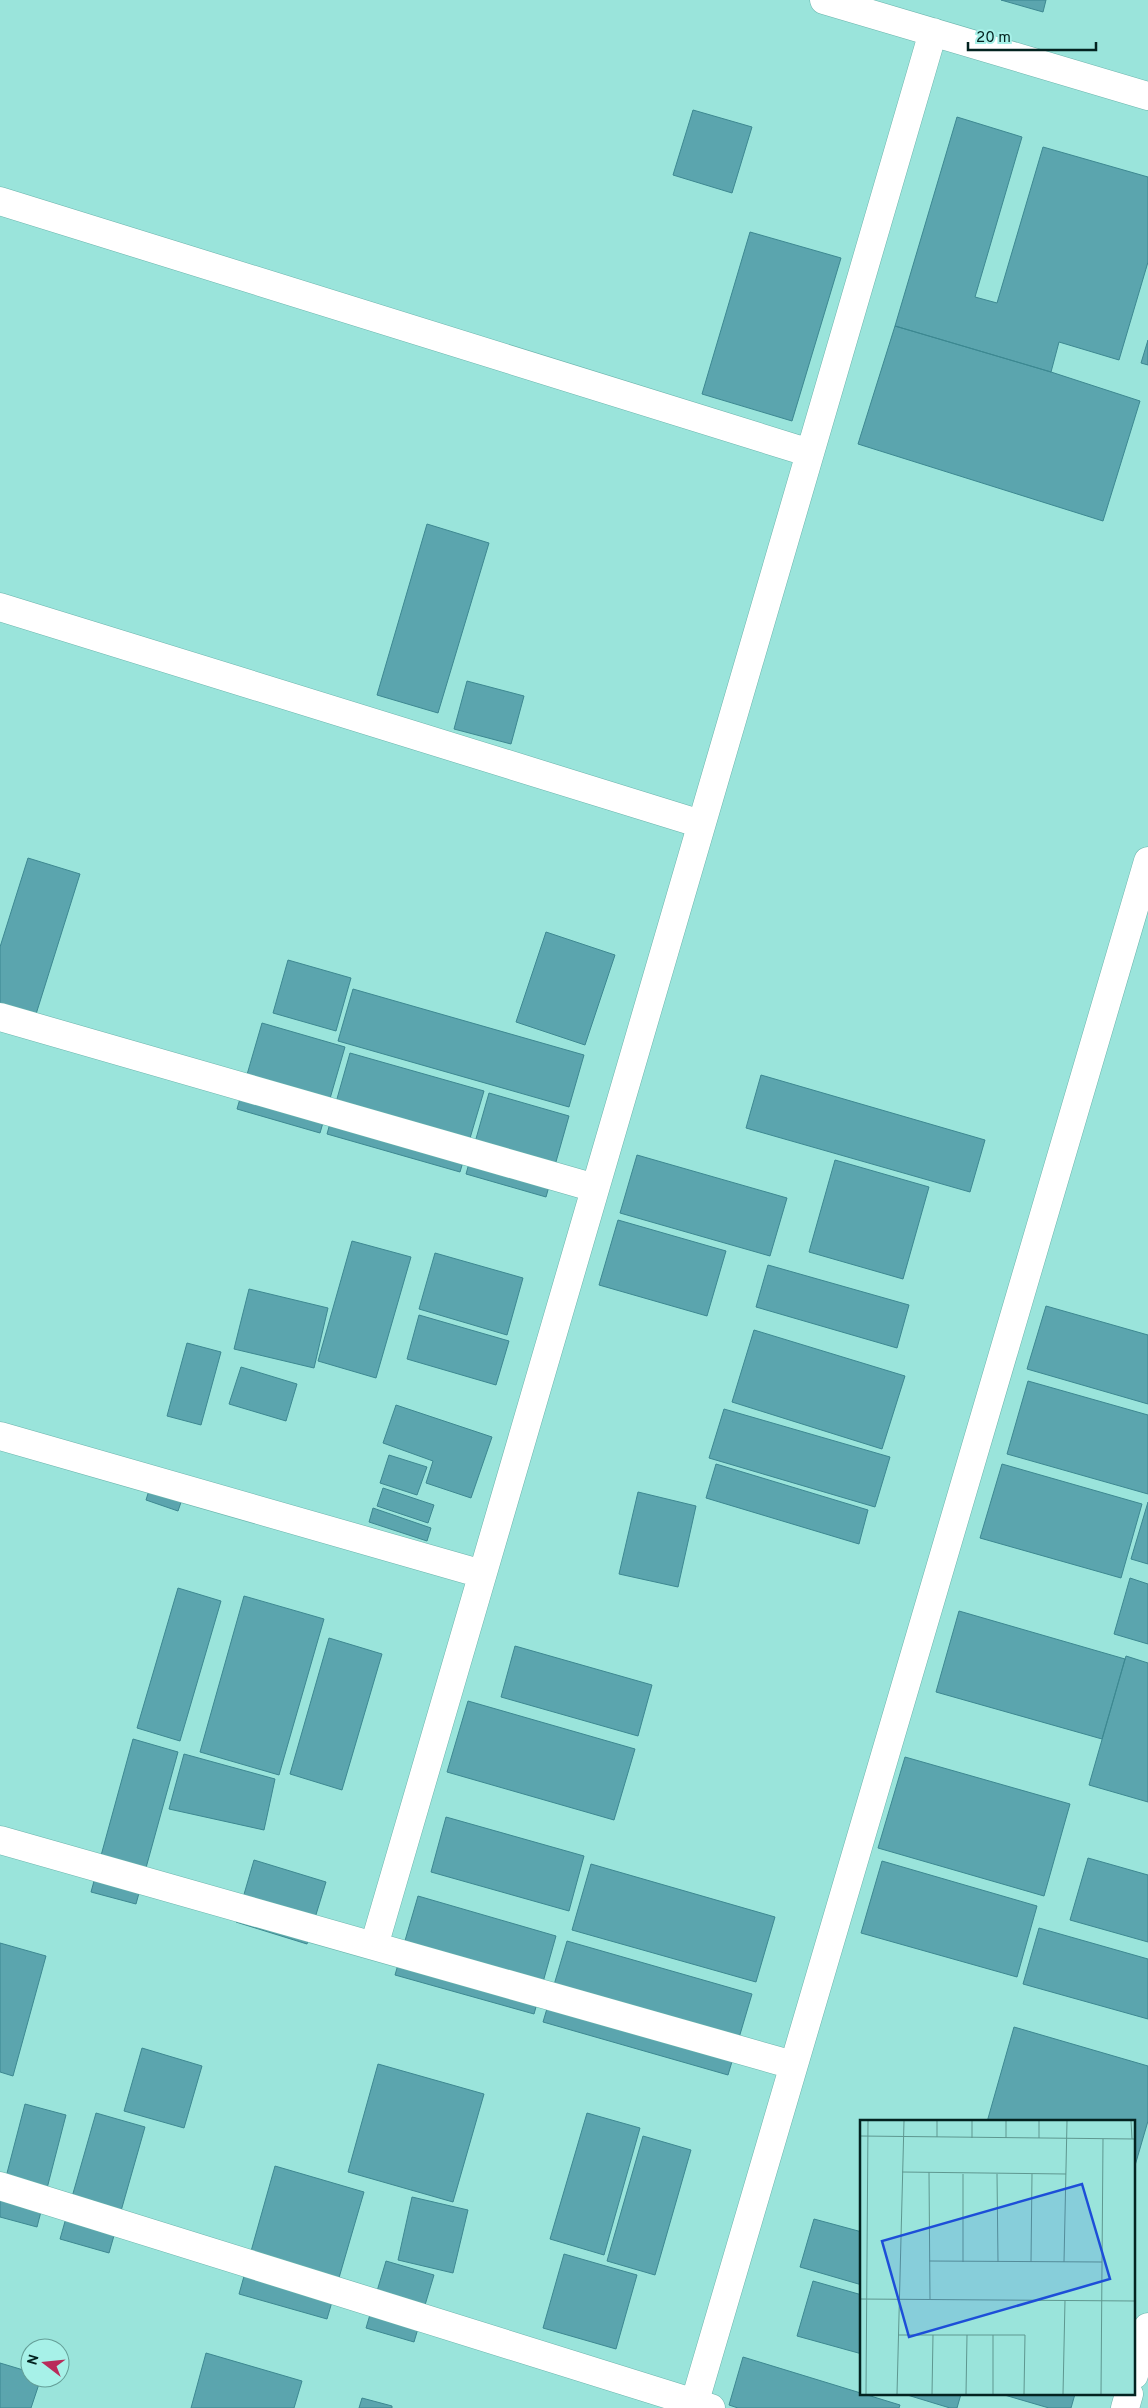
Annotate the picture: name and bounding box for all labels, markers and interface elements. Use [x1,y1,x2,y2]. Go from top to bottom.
scale bar [968,20,1096,52]
text: 20 m [976,29,1011,48]
inset map [860,2120,1136,2396]
north arrow [20,2338,70,2388]
text: N [24,2353,44,2367]

